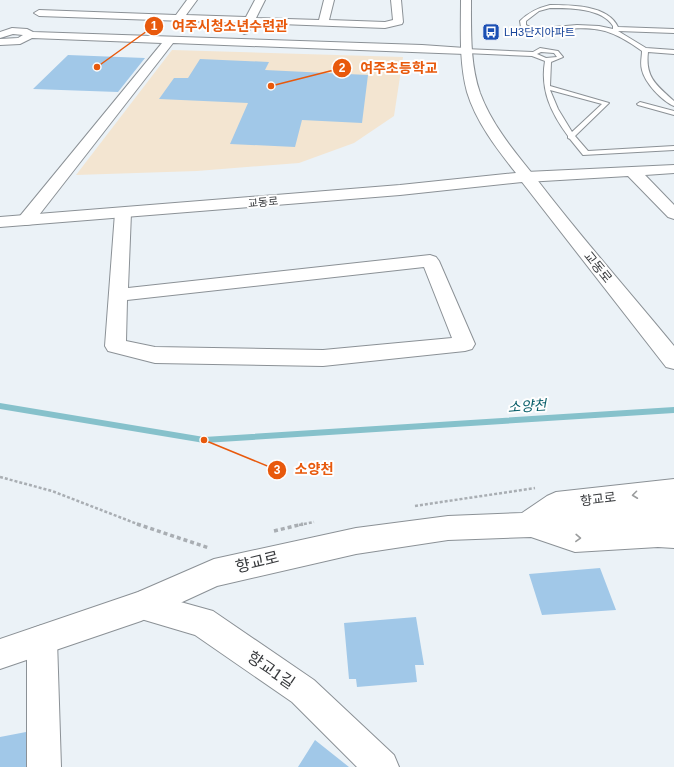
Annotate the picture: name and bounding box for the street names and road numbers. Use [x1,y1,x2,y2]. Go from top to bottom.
street label: 교동로 [247,195,279,209]
street label: 교동로 [581,248,615,286]
street label: 향교로 [579,489,617,509]
street label: 향교로 [234,548,281,576]
street label: 향교1길 [244,648,298,692]

